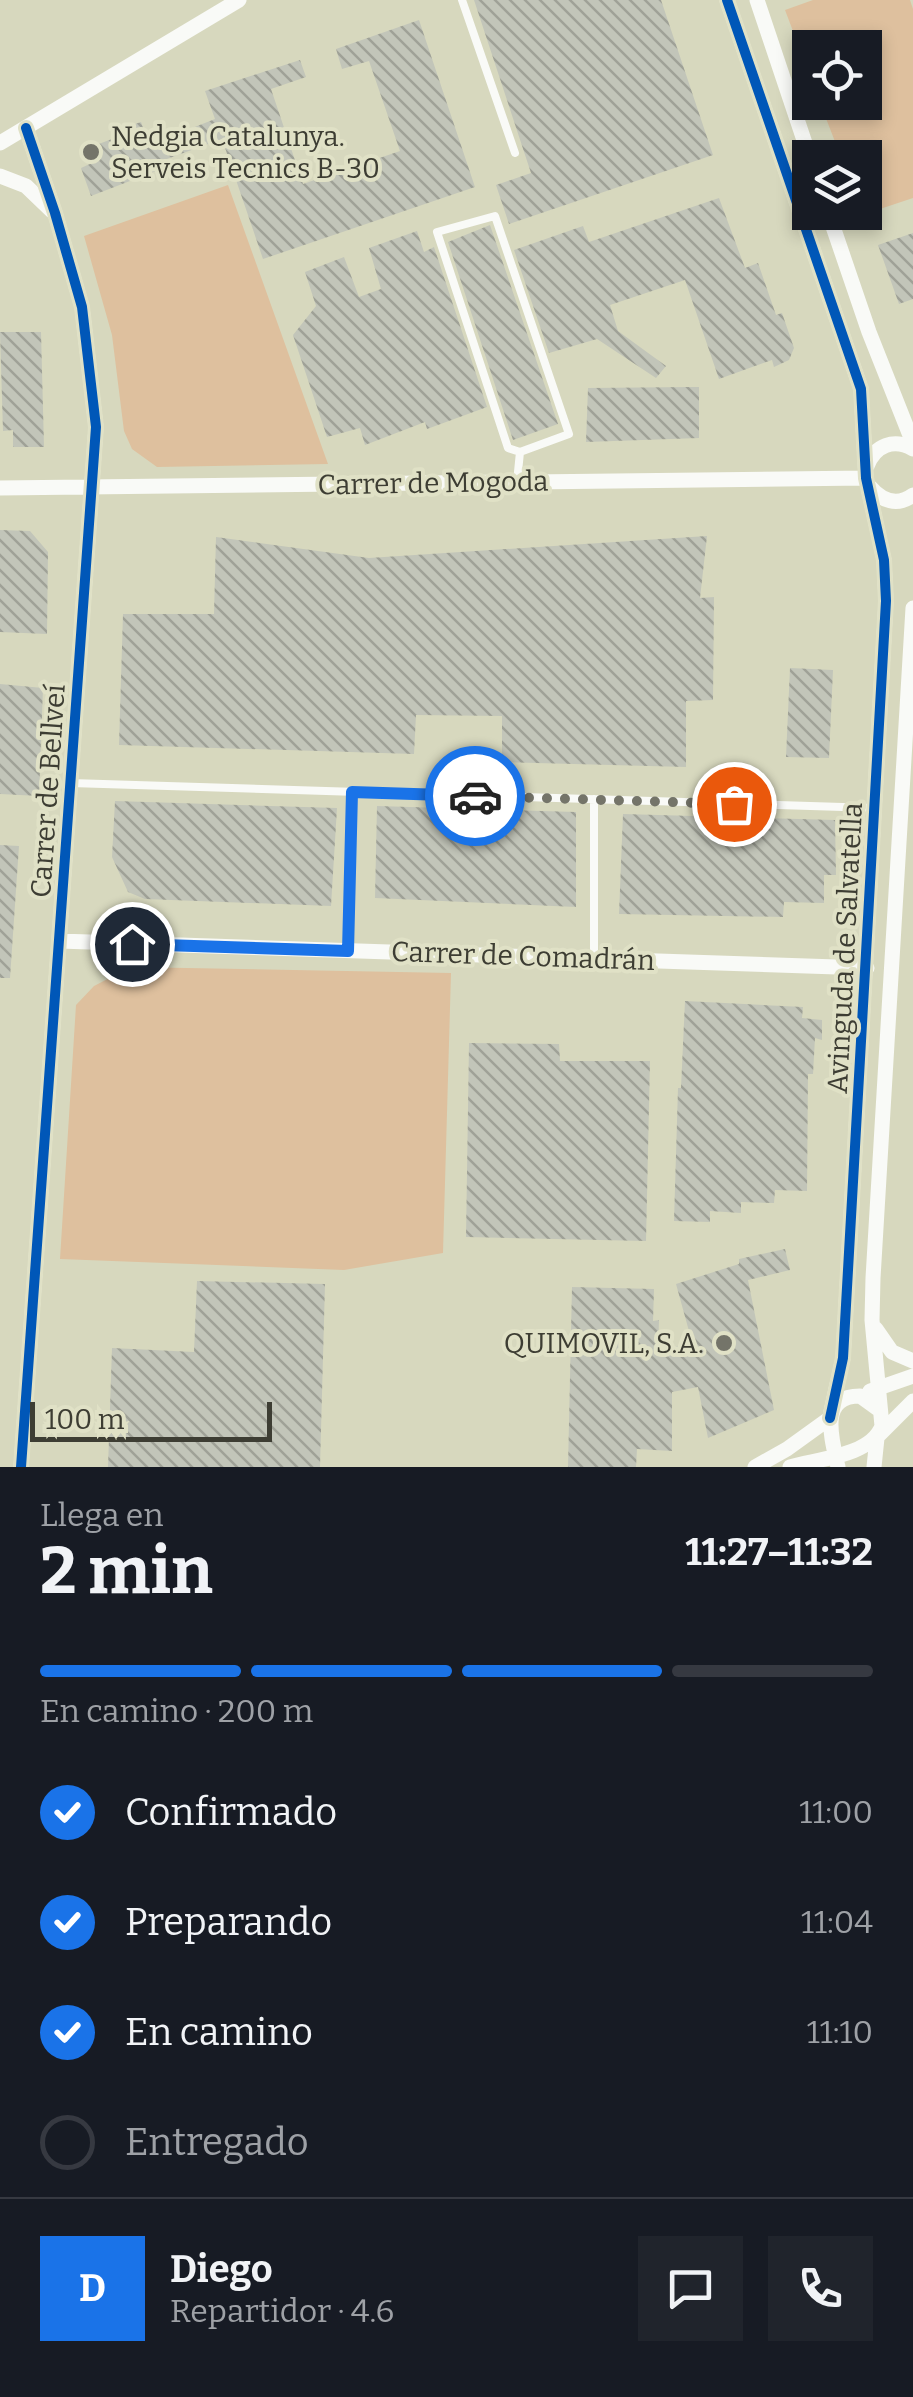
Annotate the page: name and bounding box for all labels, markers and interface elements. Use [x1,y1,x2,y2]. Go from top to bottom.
map controls [792,30,882,230]
button: locate [792,30,882,120]
place label: Nedgia Catalunya. Serveis Tecnics B-30 [111,120,380,185]
button: layers [792,140,882,230]
marker: Nedgia Catalunya. Serveis Tecnics B-30 [80,141,102,163]
street label: Carrer de Mogoda [317,464,549,502]
street label: Carrer de Bellveí [24,683,72,899]
courier [425,746,525,846]
pin [692,762,777,847]
icon: car [448,769,503,824]
icon: bag [707,777,762,832]
street label: Avinguda de Salvatella [821,802,869,1094]
pin [90,902,175,987]
icon: home [105,917,160,972]
street label: Carrer de Comadrán [391,935,656,977]
place label: QUIMOVIL, S.A. [504,1327,704,1360]
marker: QUIMOVIL, S.A. [713,1332,735,1354]
scale bar [30,1397,272,1442]
text: 100 m [45,1403,125,1436]
text: Llega en [40,1496,164,1534]
text: 11:27–11:32 [685,1529,873,1575]
text: 2 min [40,1532,213,1610]
text: En camino · 200 m [40,1692,313,1730]
icon: check [40,1785,95,1840]
text: Confirmado [125,1789,337,1835]
text: 11:00 [799,1793,873,1831]
icon: check [40,1895,95,1950]
text: Preparando [125,1899,332,1945]
text: 11:04 [801,1903,873,1941]
icon: check [40,2005,95,2060]
text: En camino [125,2009,313,2055]
text: 11:10 [807,2013,873,2051]
text: Entregado [125,2119,309,2165]
button: chat [638,2236,743,2341]
button: phone [768,2236,873,2341]
text: Diego [170,2246,273,2292]
text: D [79,2265,106,2311]
text: Repartidor · 4.6 [170,2292,394,2330]

